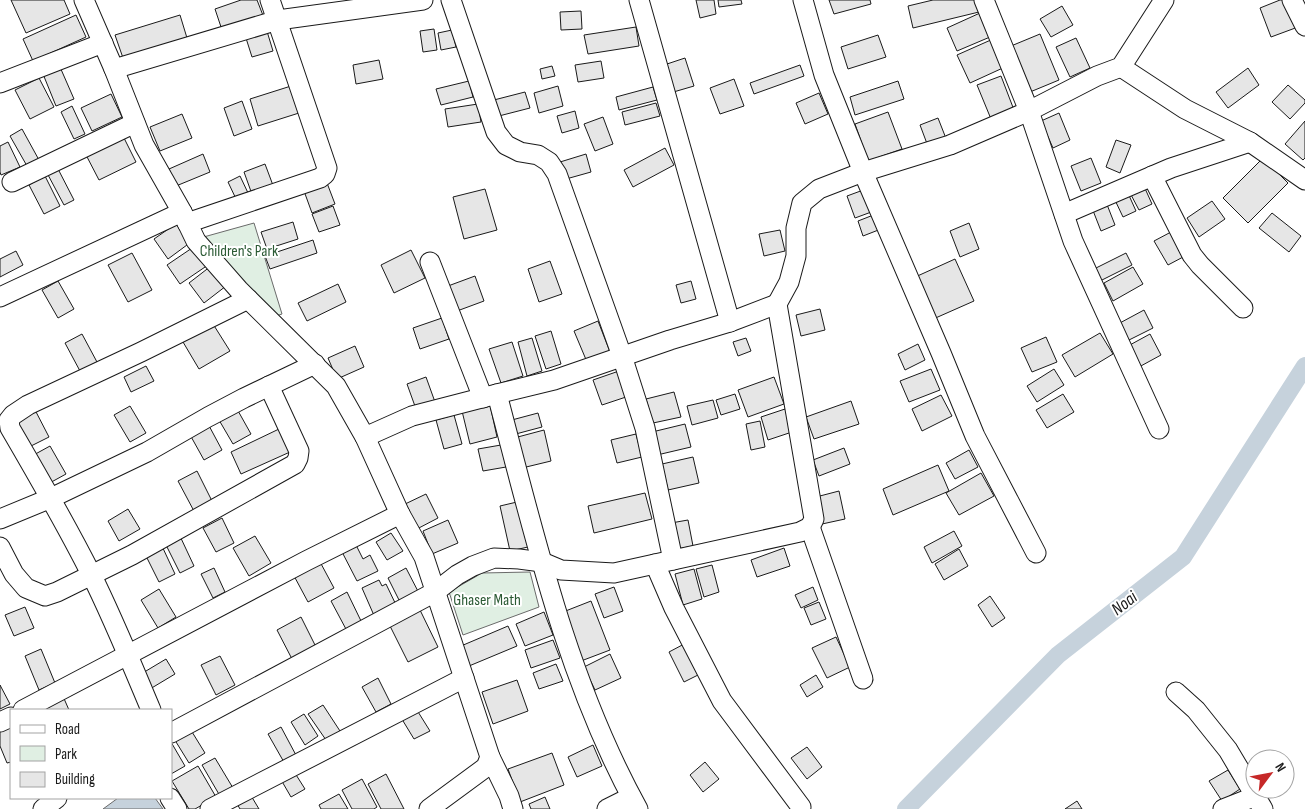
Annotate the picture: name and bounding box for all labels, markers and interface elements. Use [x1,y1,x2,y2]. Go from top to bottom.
park label: Children's Park [200,242,278,261]
water label: Noai [1107,586,1142,620]
park label: Ghaser Math [453,591,521,610]
legend [10,709,172,799]
text: Road [55,720,80,739]
text: Park [55,745,77,764]
north arrow [1245,749,1295,799]
text: N [1271,760,1290,775]
text: Building [55,770,95,789]

